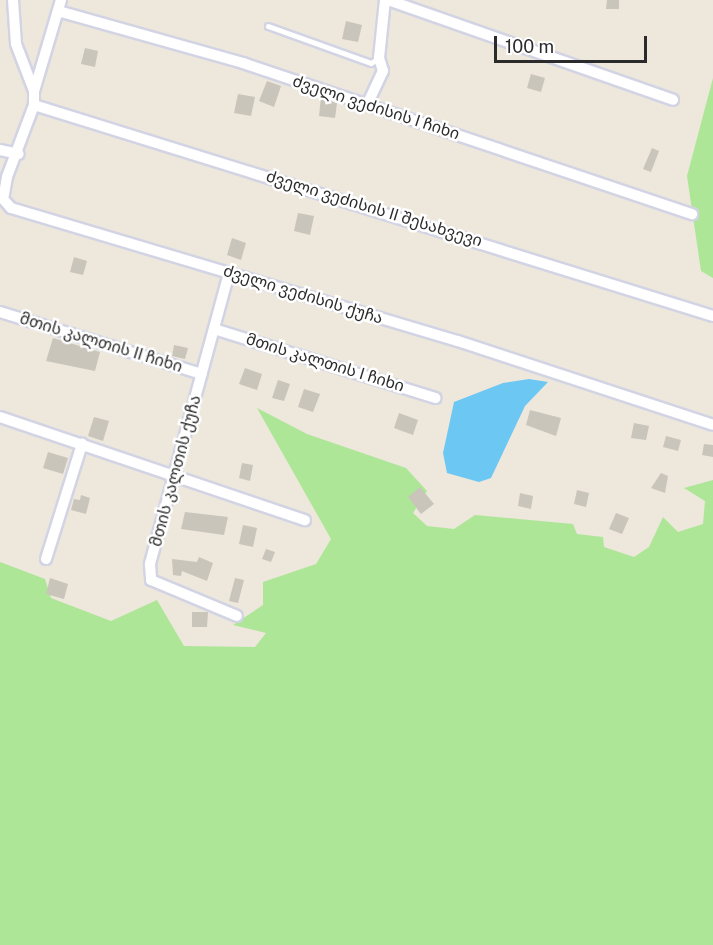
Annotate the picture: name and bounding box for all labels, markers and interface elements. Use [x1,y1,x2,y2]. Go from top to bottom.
scale bar [497,24,650,62]
text: 100 m [505,36,554,57]
street label: ძველი ვეძისის I ჩიხი [290,72,462,144]
street label: ძველი ვეძისის II შესახვევი [264,167,484,251]
street label: ძველი ვეძისის ქუჩა [221,262,385,328]
street label: მთის კალთის II ჩიხი [17,309,185,377]
street label: მთის კალთის I ჩიხი [243,330,407,396]
street label: მთის კალთის ქუჩა [147,393,205,549]

